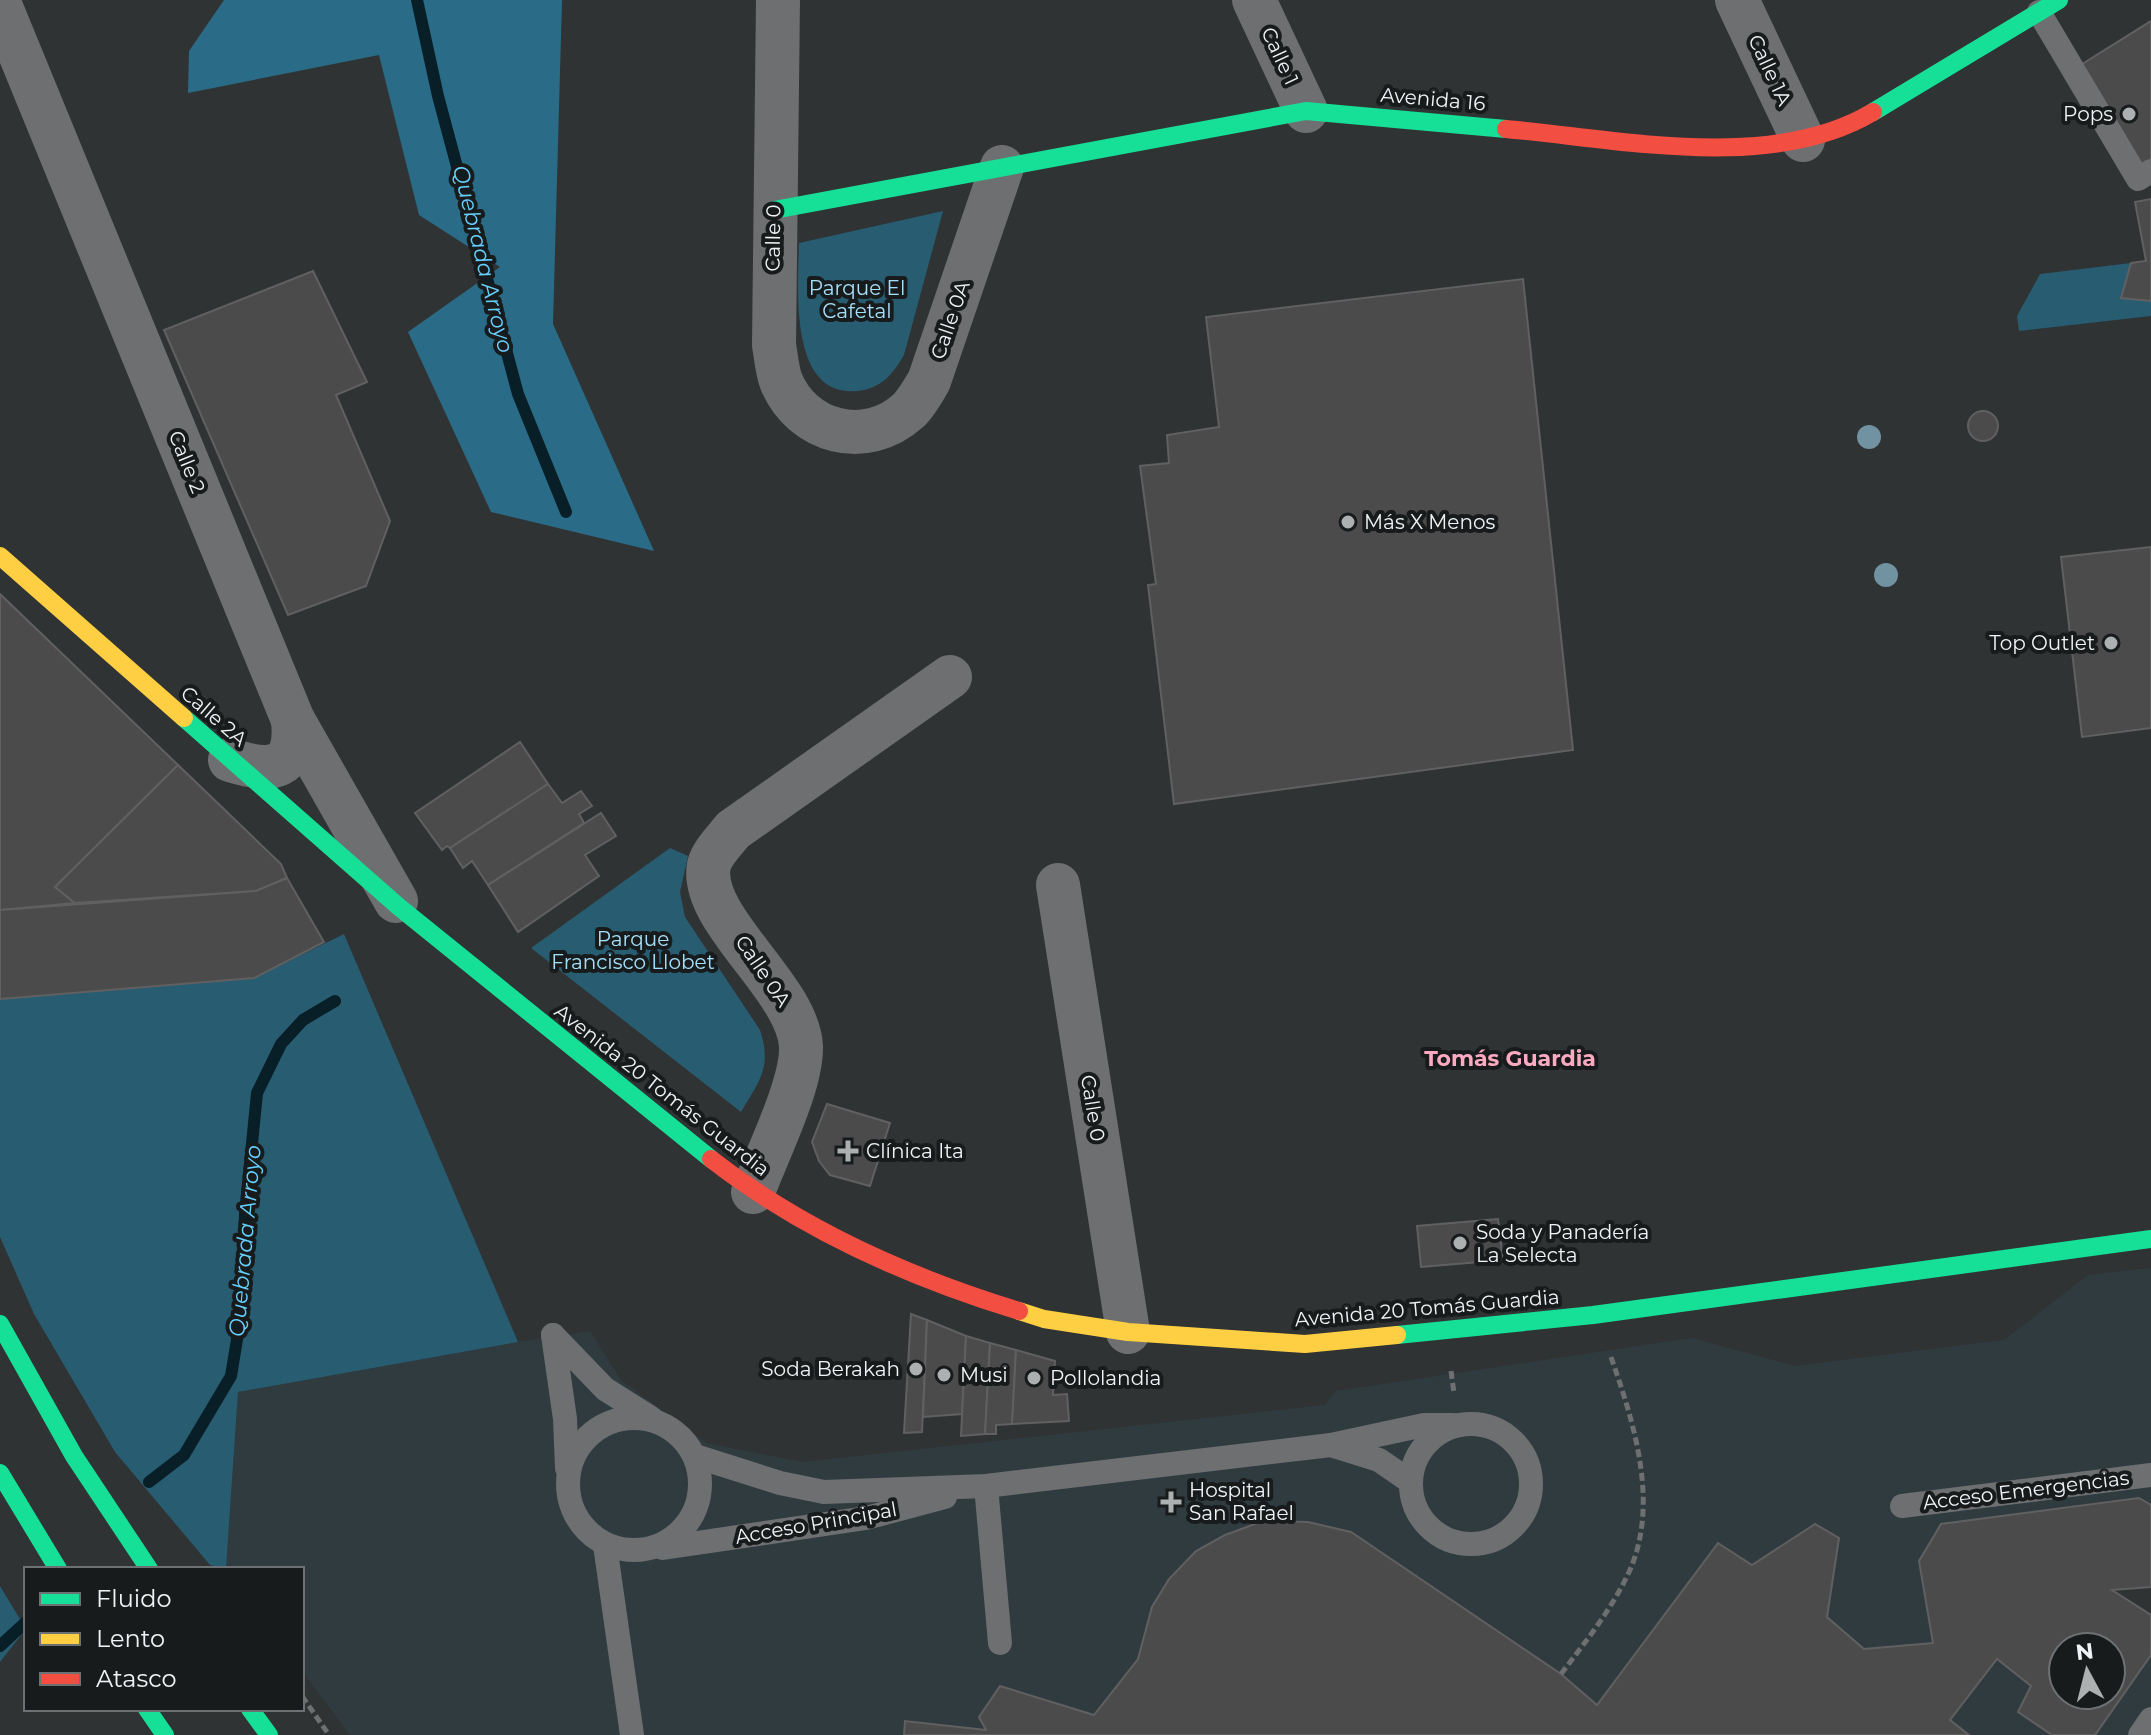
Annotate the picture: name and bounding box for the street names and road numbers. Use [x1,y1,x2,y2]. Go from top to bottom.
street label: Calle 1 [1256,23,1304,89]
street label: Calle 1A [1743,31,1797,110]
street label: Avenida 16 [1379,82,1487,116]
street label: Calle 0 [760,204,786,272]
street label: Calle 0A [925,277,975,362]
street label: Calle 2 [164,427,210,497]
street label: Calle 2A [176,681,252,752]
street label: Calle 0A [730,931,796,1012]
street label: Avenida 20 Tomás Guardia [550,999,774,1181]
street label: Calle 0 [1076,1073,1110,1143]
street label: Avenida 20 Tomás Guardia [1294,1284,1560,1332]
street label: Acceso Emergencias [1921,1465,2131,1515]
street label: Acceso Principal [733,1497,899,1549]

